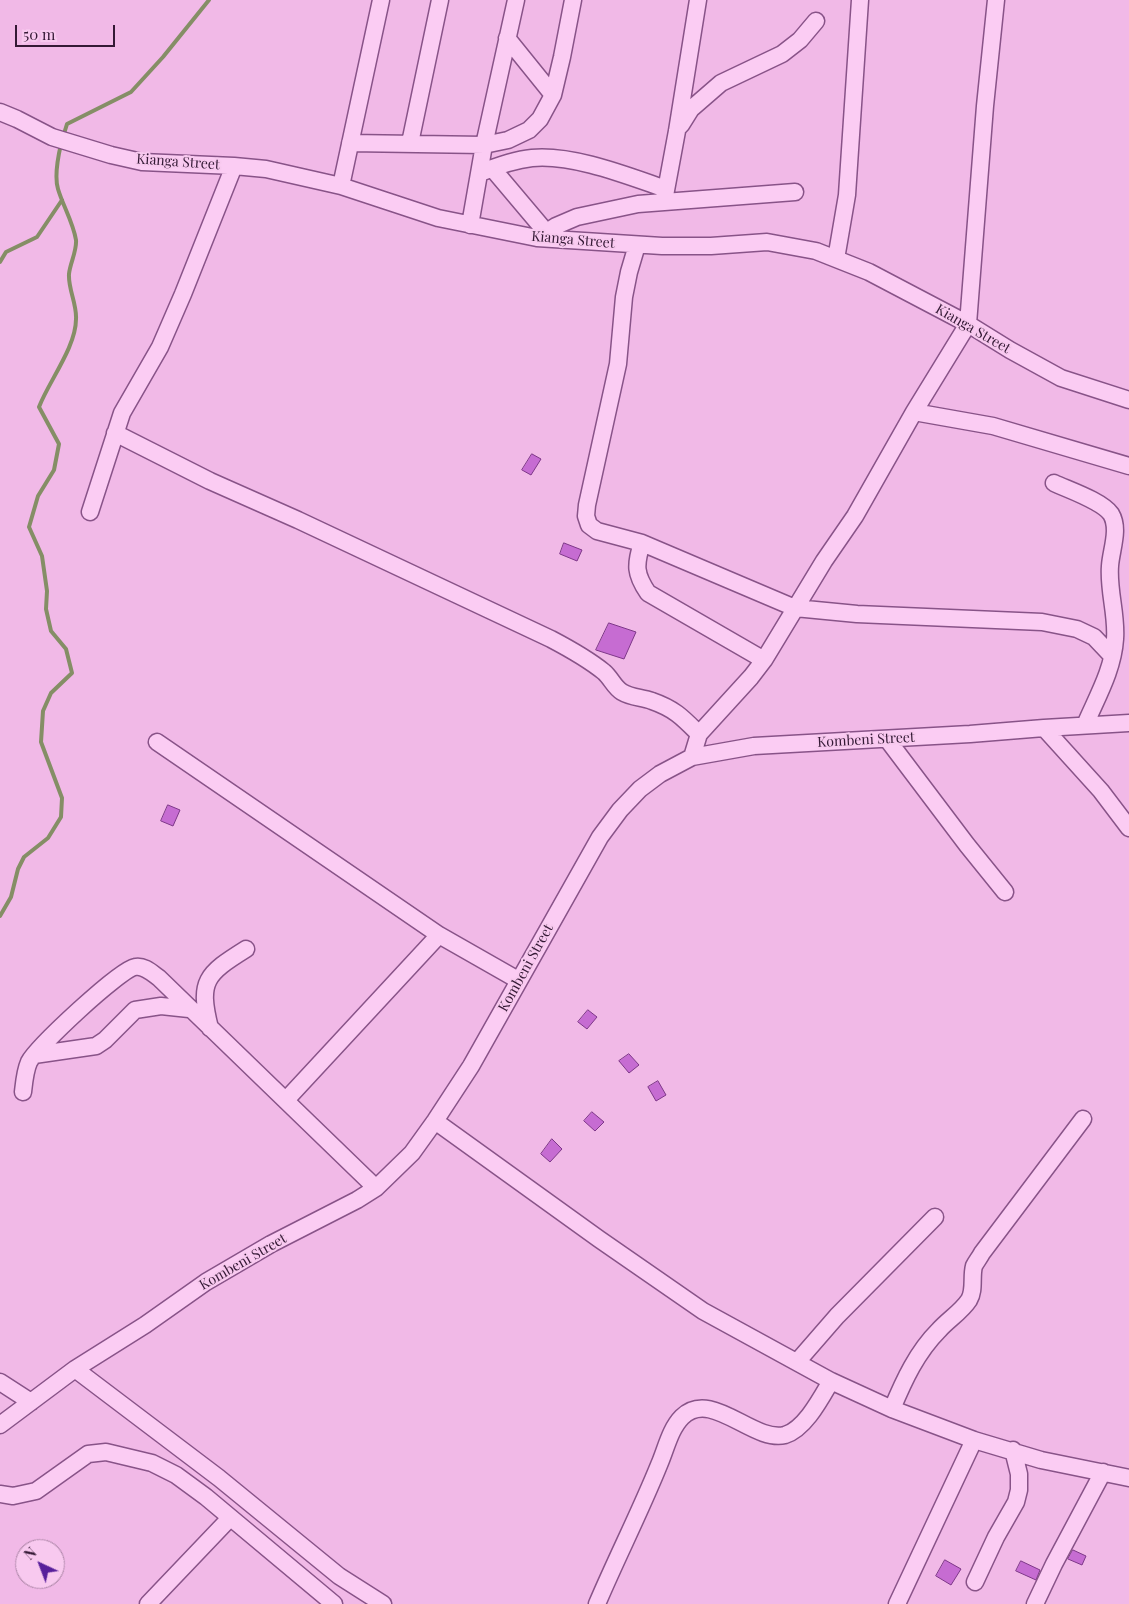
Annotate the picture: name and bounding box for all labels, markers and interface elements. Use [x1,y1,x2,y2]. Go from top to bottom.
scale bar [18,15,118,47]
text: 50 m [23,24,55,44]
street label: Kianga Street [136,151,220,173]
street label: Kianga Street [531,228,615,252]
street label: Kianga Street [933,301,1013,357]
street label: Kombeni Street [817,729,915,751]
street label: Kombeni Street [495,921,557,1015]
street label: Kombeni Street [196,1230,290,1294]
north arrow [15,1539,65,1589]
text: N [20,1543,40,1564]

